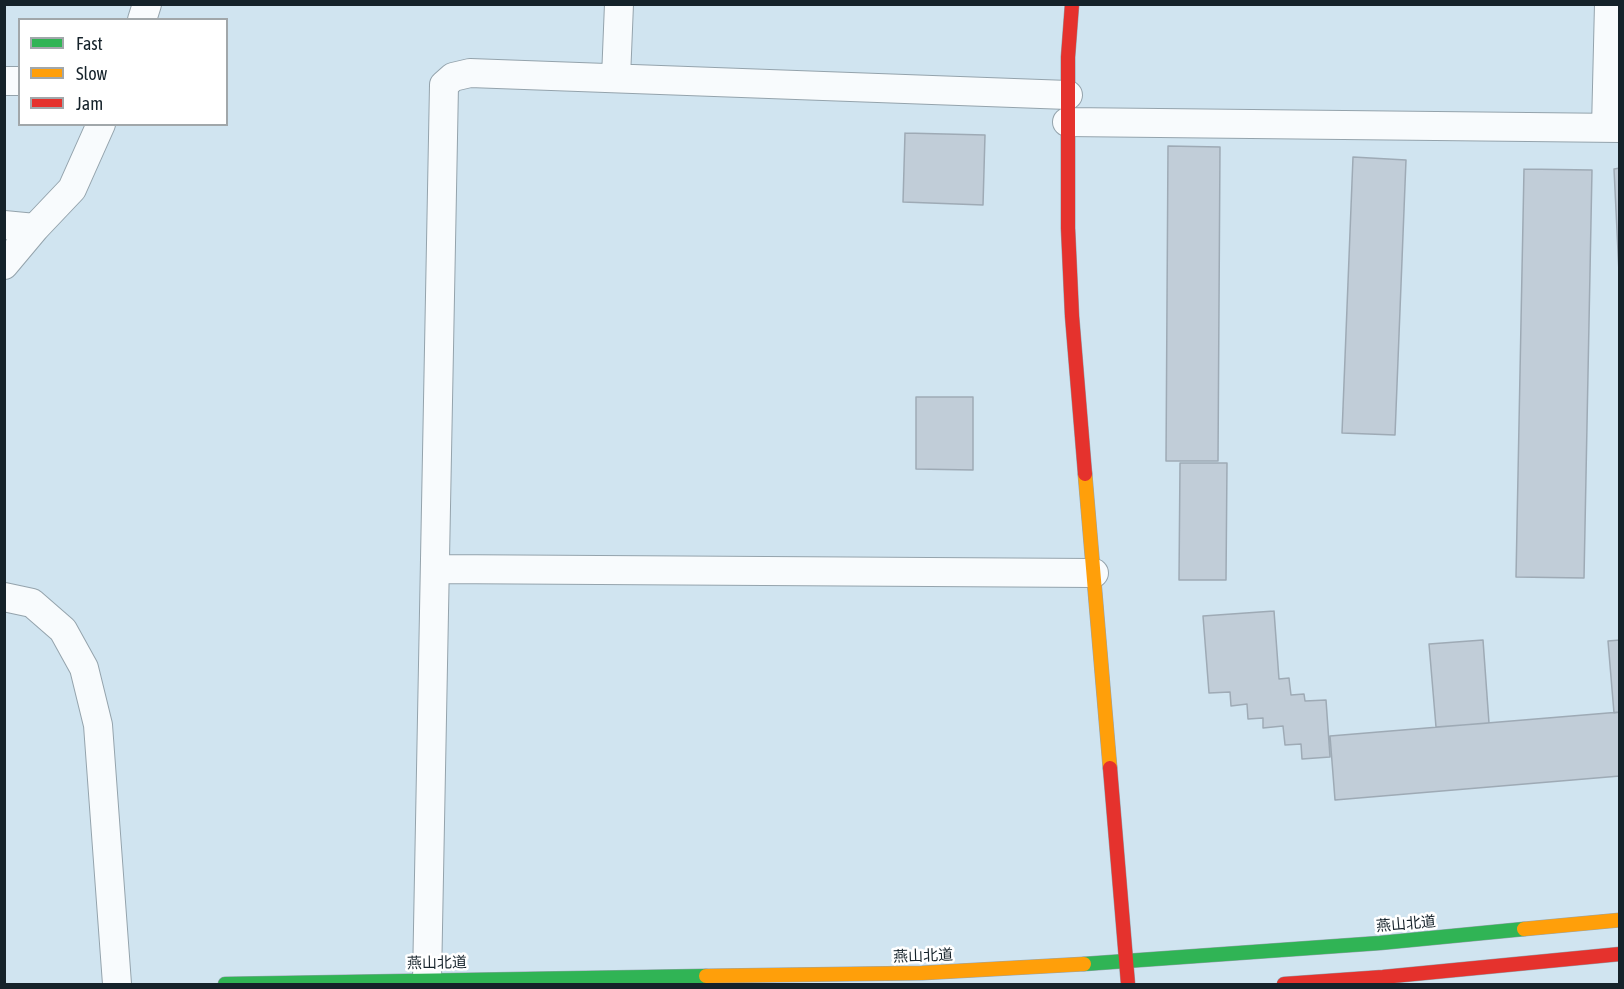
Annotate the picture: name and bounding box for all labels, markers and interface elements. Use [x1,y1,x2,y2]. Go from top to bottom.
legend [18,18,228,126]
text: Fast [76,33,103,54]
text: Slow [76,63,107,84]
text: Jam [76,93,103,114]
street label: 燕山北道 [1375,912,1437,936]
street label: 燕山北道 [893,946,953,966]
street label: 燕山北道 [407,953,467,973]

